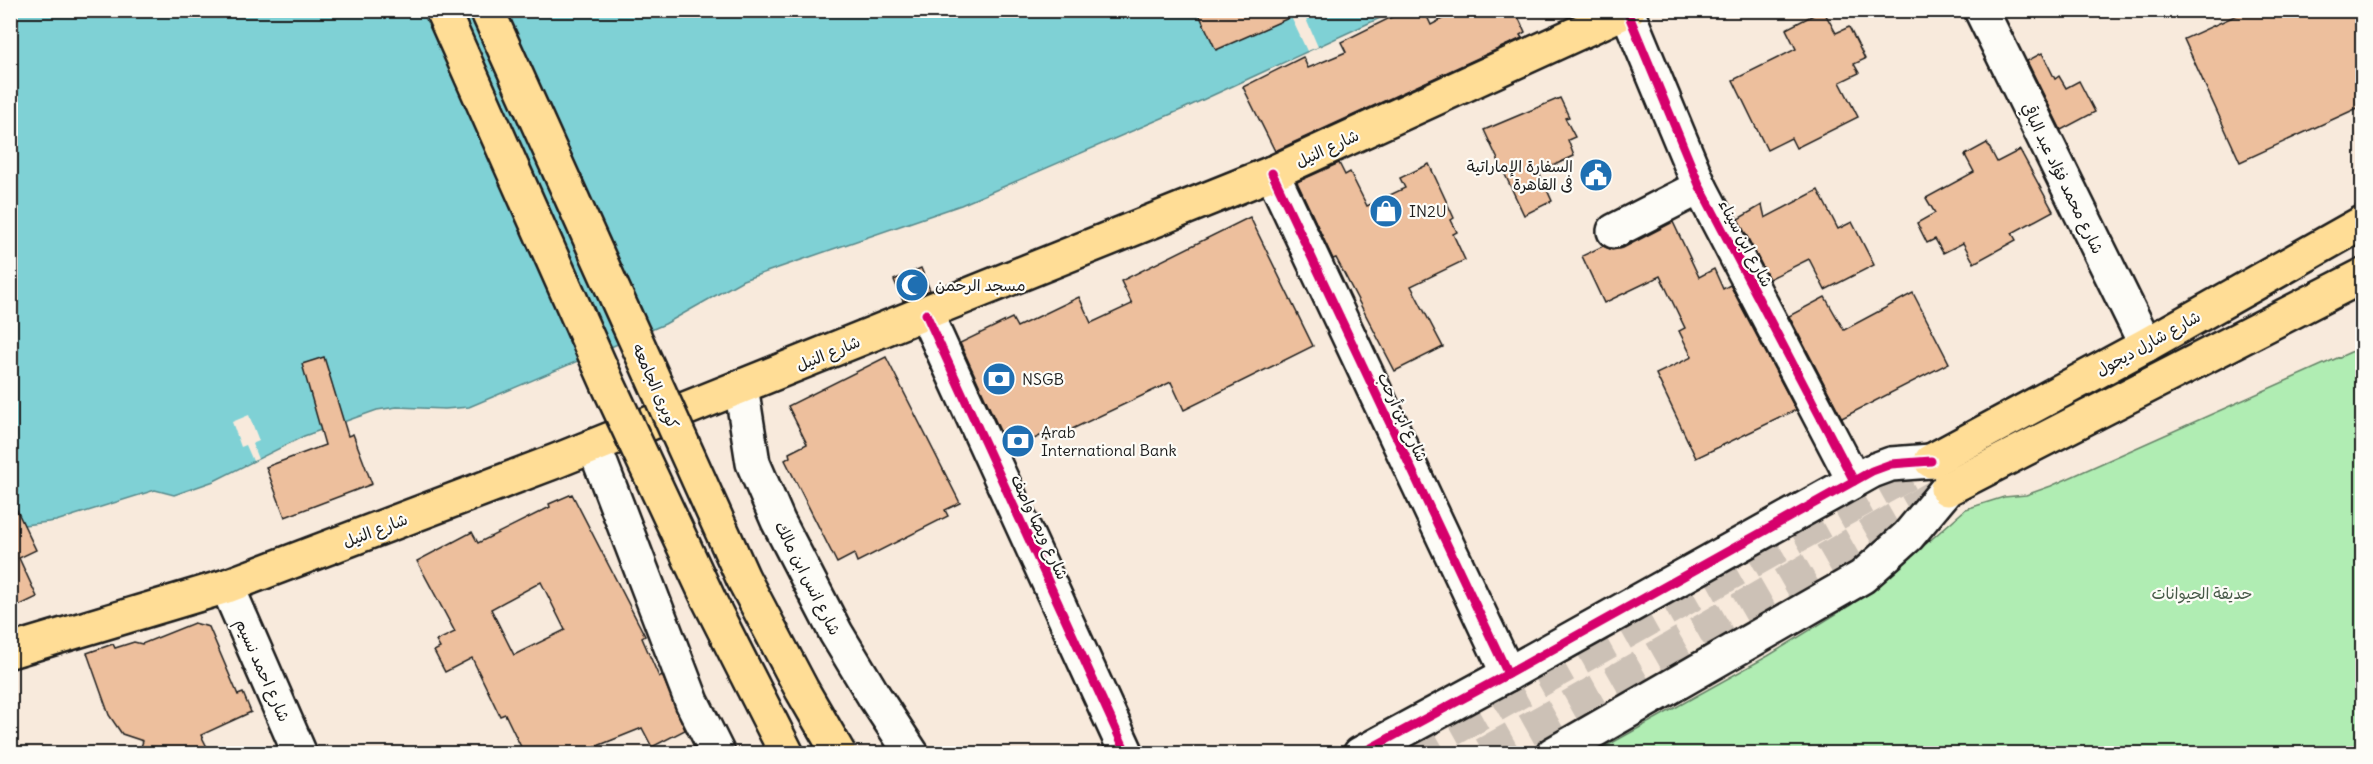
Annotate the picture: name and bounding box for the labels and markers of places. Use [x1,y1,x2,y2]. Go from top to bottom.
place label: السفارة الإماراتية فى القاهرة [1467,156,1573,194]
public building icon: السفارة الإماراتية فى القاهرة [1578,157,1614,193]
shop icon: IN2U [1368,193,1404,229]
place label: IN2U [1409,201,1447,221]
mosque icon: مسجد الرحمن [894,267,930,303]
place label: مسجد الرحمن [935,275,1026,295]
bank icon: NSGB [981,361,1017,397]
place label: NSGB [1022,369,1064,389]
place label: Arab International Bank [1041,422,1177,460]
bank icon: Arab International Bank [1000,423,1036,459]

